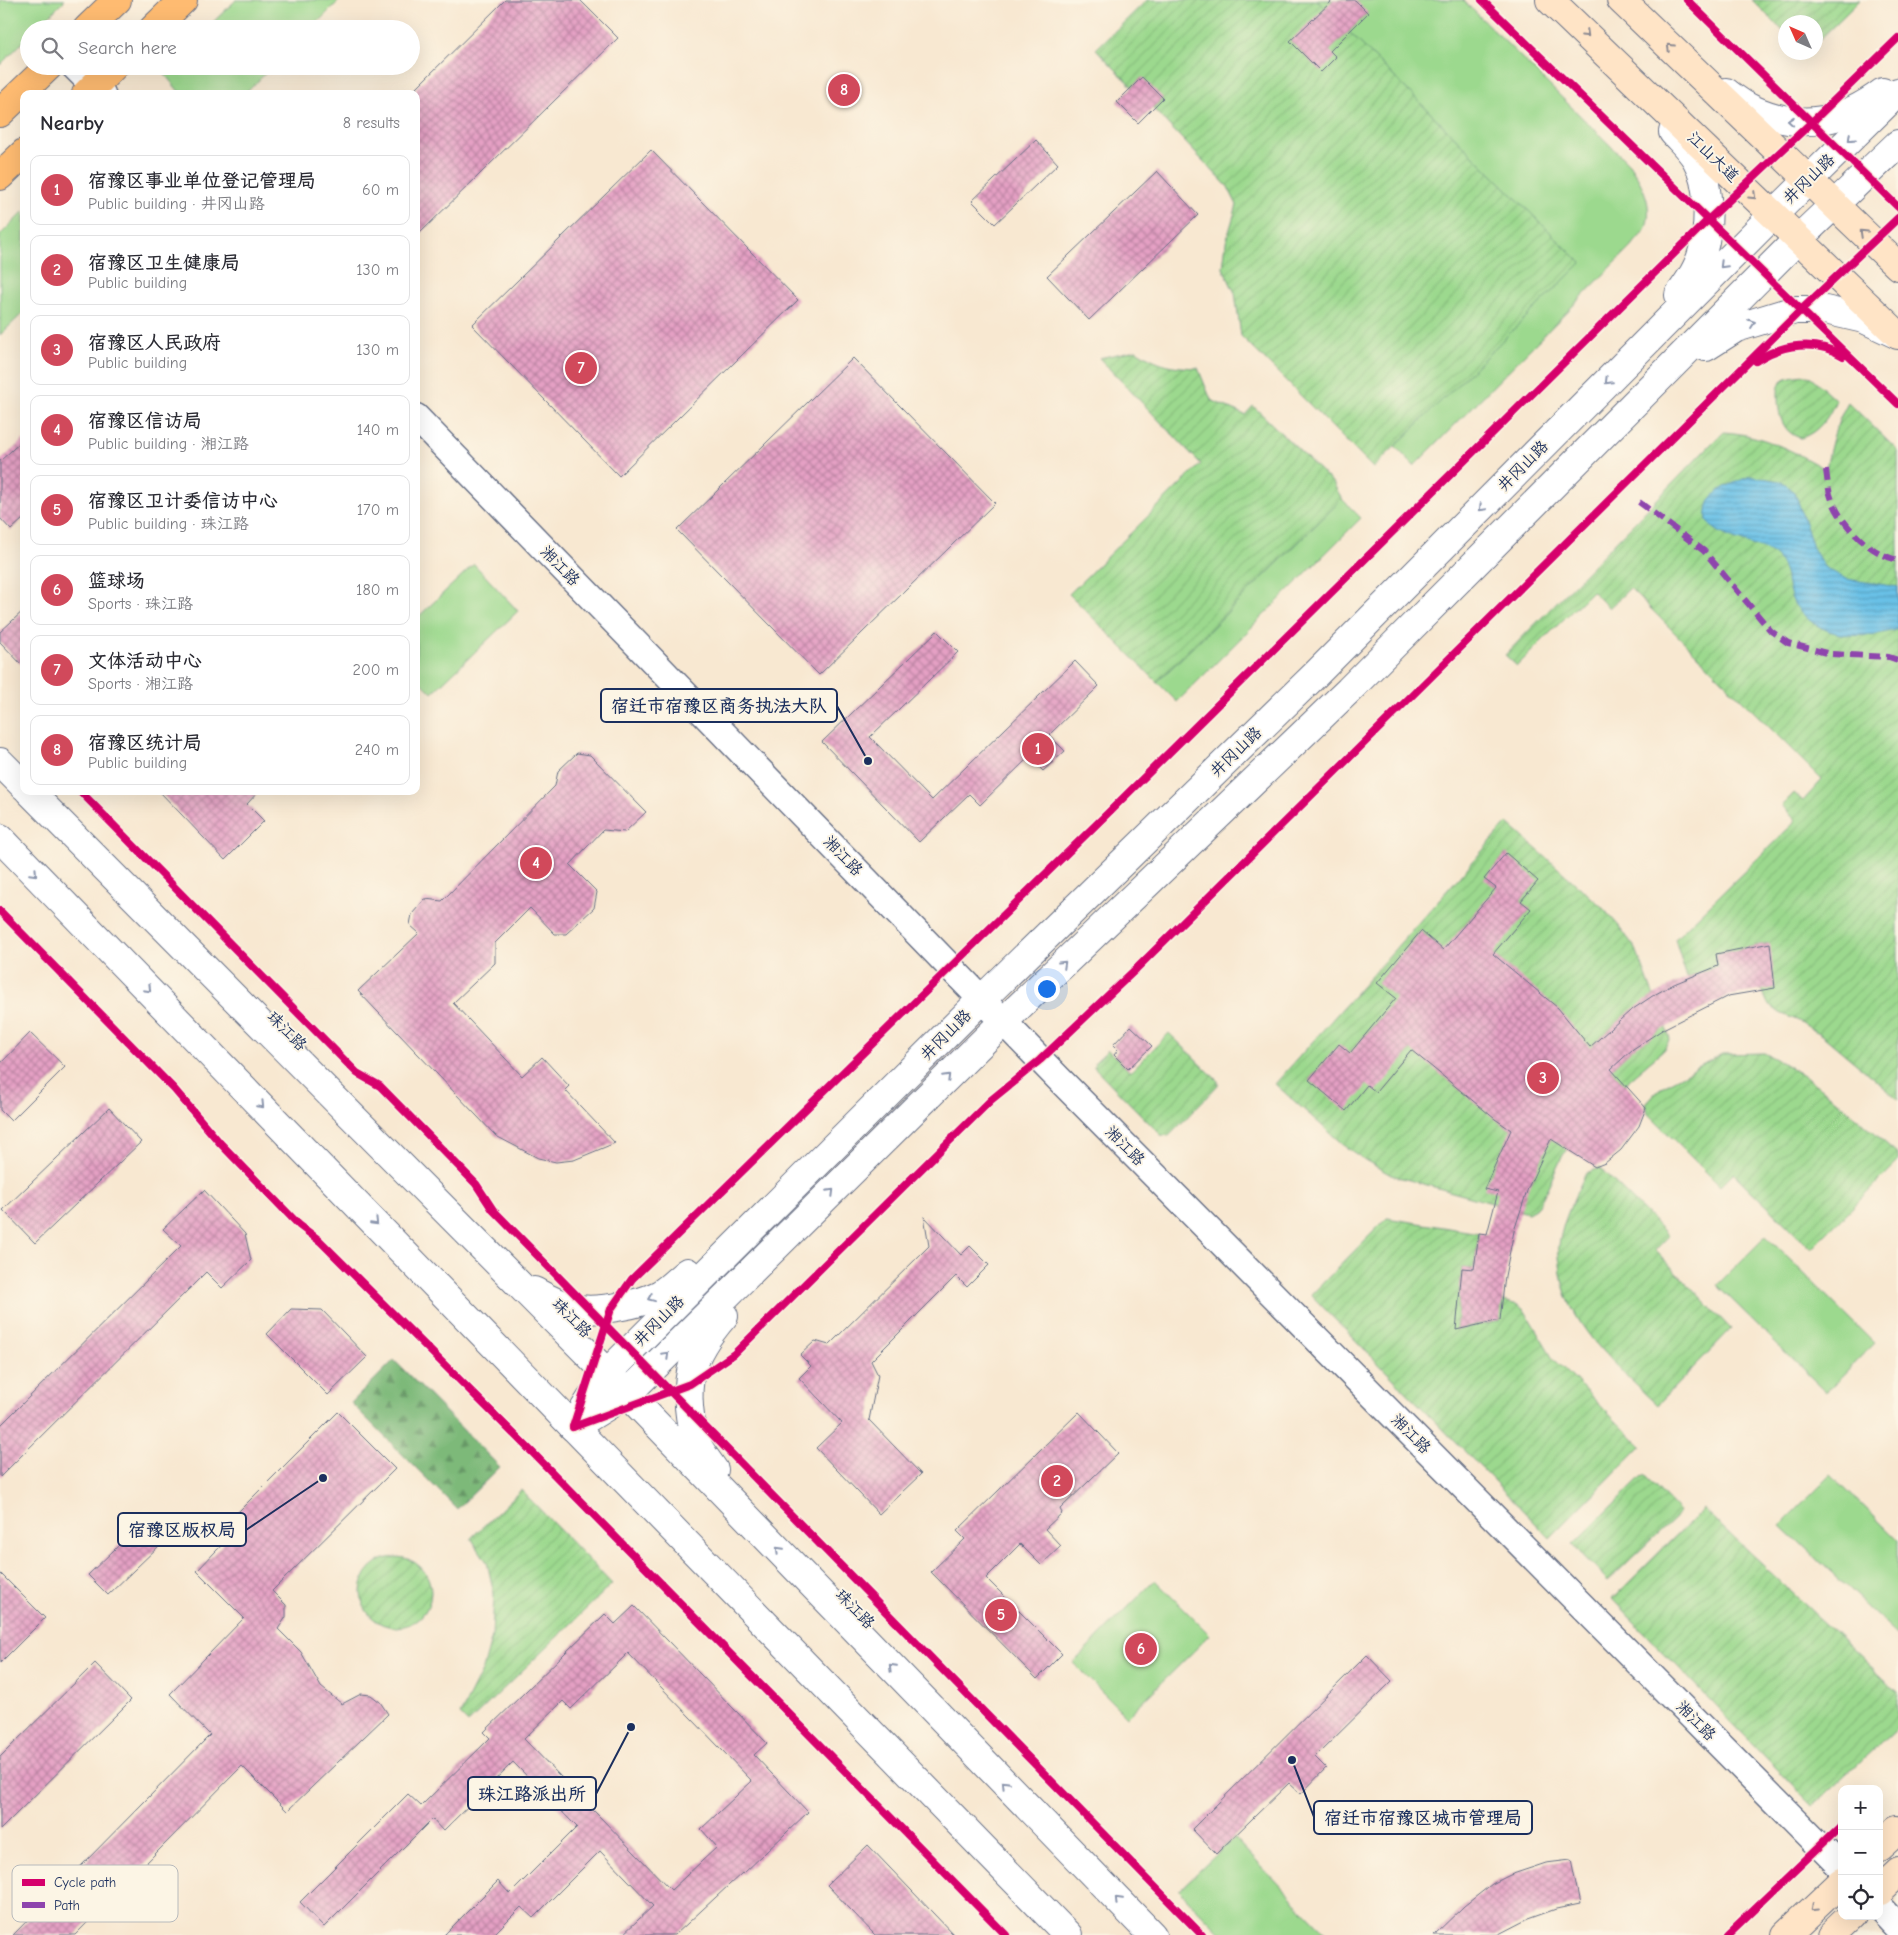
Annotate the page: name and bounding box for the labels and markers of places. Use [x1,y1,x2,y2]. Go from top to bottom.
pin: 8 [828,71,860,109]
pin: 7 [565,349,597,387]
callout: 宿迁市宿豫区商务执法大队 [601,689,837,722]
pin: 1 [1022,730,1054,768]
pin: 4 [520,844,552,882]
pin: 3 [1527,1059,1559,1097]
pin: 2 [1041,1462,1073,1500]
callout: 宿豫区版权局 [118,1513,246,1546]
pin: 5 [985,1596,1017,1634]
pin: 6 [1125,1630,1157,1668]
callout: 珠江路派出所 [468,1777,596,1810]
callout: 宿迁市宿豫区城市管理局 [1314,1801,1532,1834]

